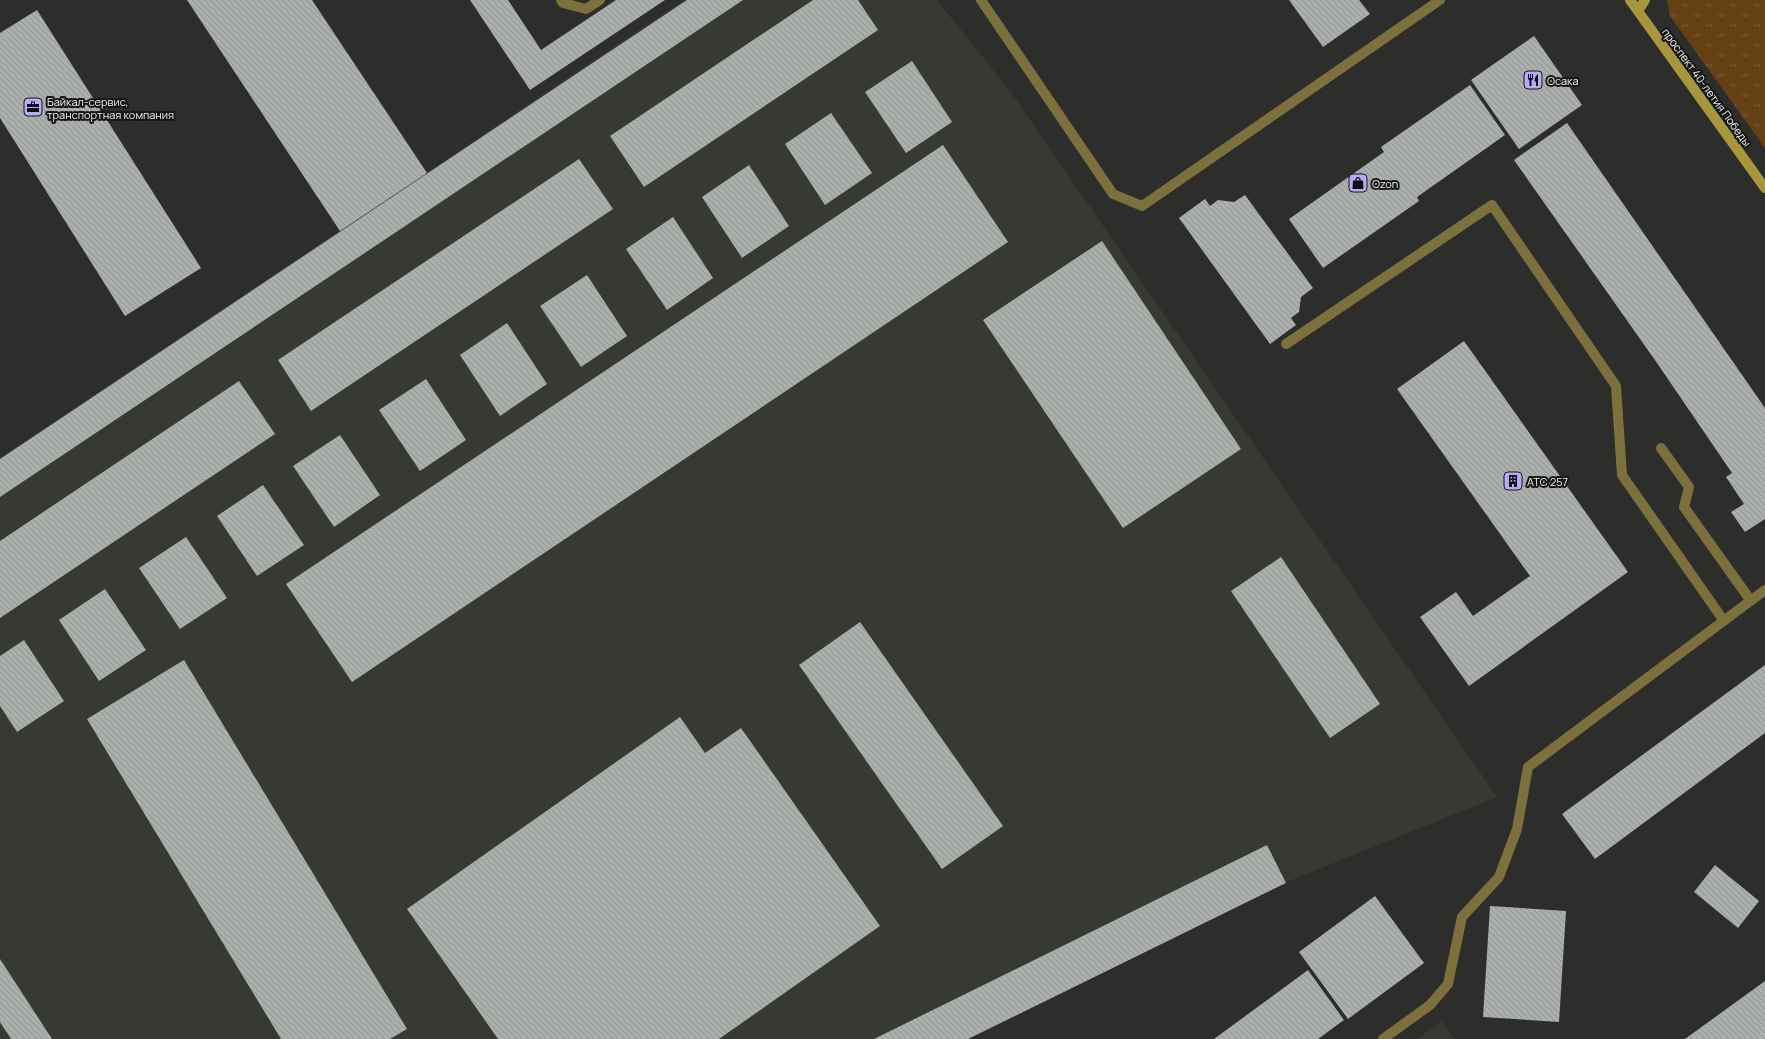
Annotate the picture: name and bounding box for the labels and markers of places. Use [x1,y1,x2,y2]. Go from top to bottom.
restaurant icon: Осака [1522,69,1544,91]
place label: Осака [1547,73,1579,88]
place label: Байкал-сервис, транспортная компания [47,94,174,122]
office icon: Байкал-сервис, транспортная компания [22,96,44,118]
shop icon: Ozon [1347,172,1369,194]
place label: Ozon [1372,176,1398,191]
building icon: АТС 257 [1502,470,1524,492]
place label: АТС 257 [1527,474,1568,489]

